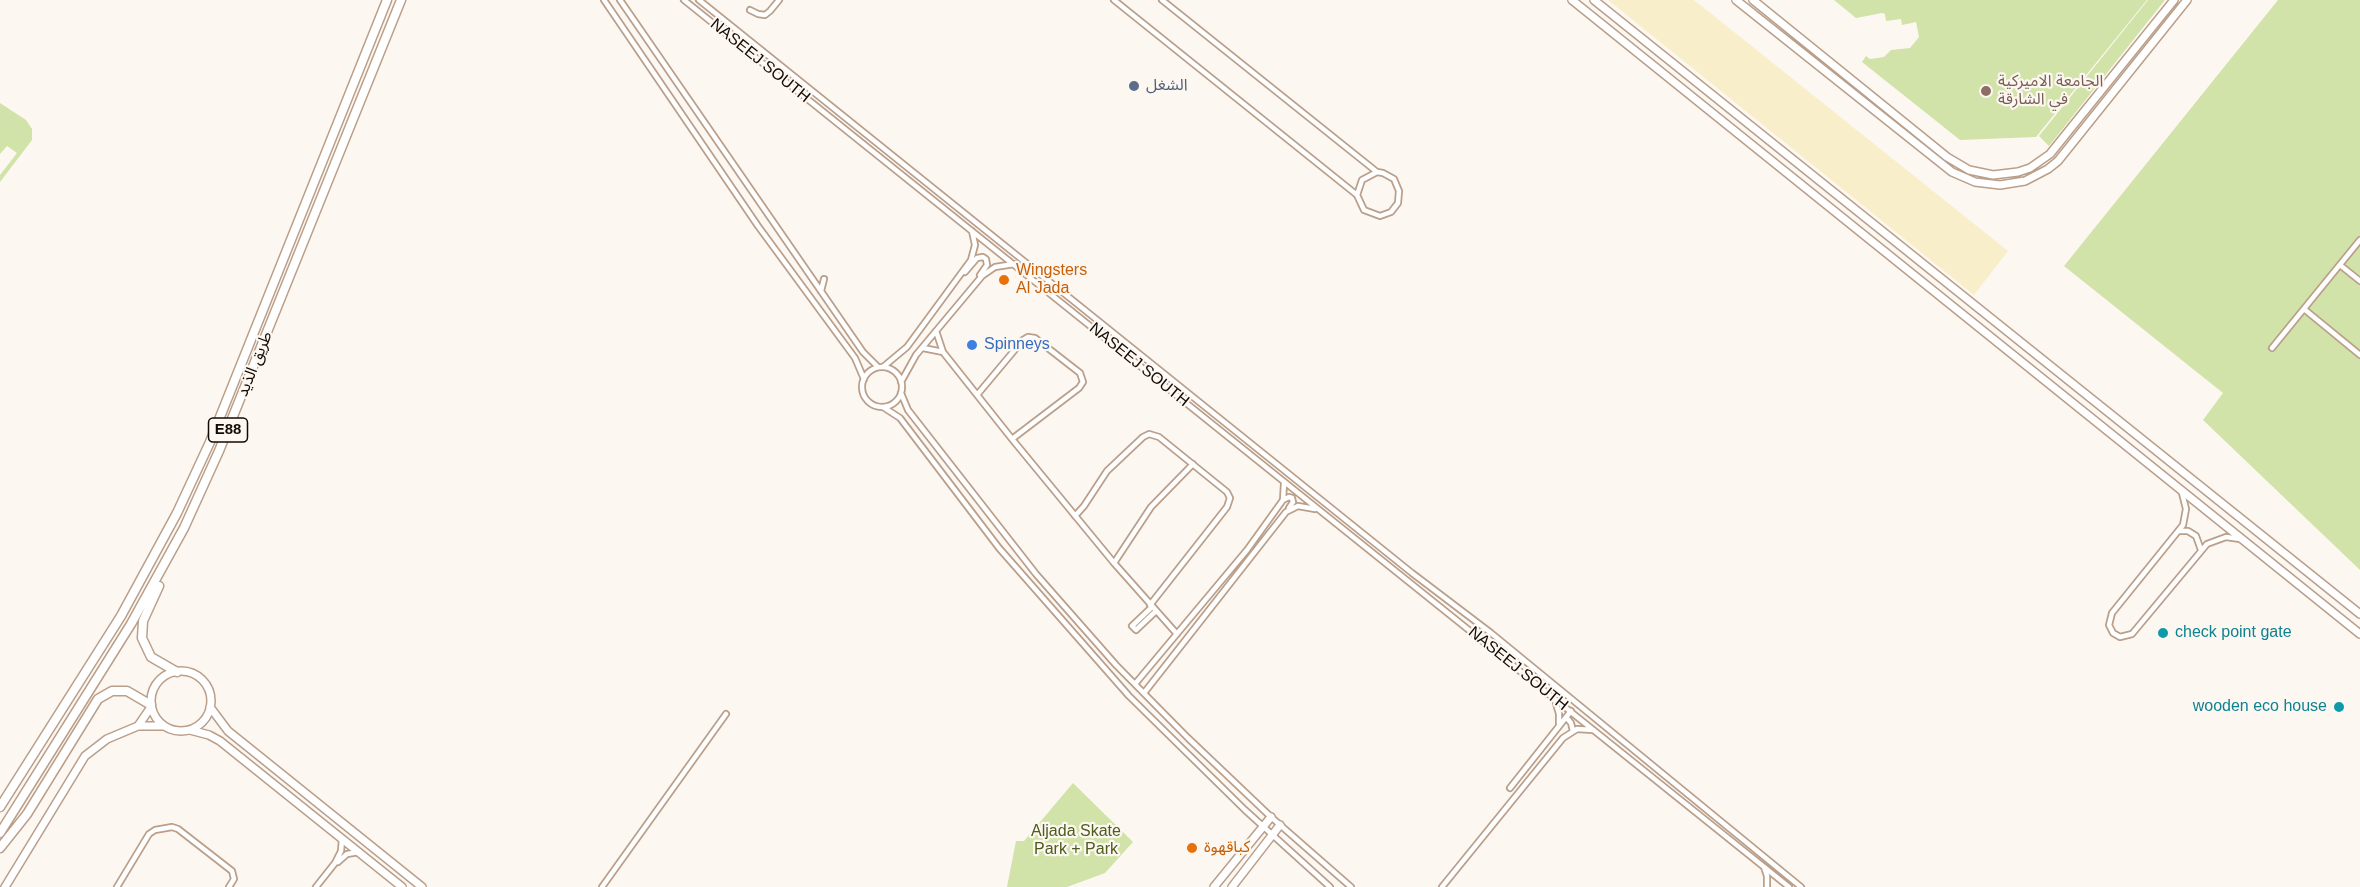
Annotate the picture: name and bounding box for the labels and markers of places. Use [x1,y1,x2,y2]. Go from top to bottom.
place label: الجامعة الاميركية في الشارقة [1998,72,2103,110]
place label: الشغل [1146,76,1188,96]
marker: الشغل [1127,79,1141,93]
marker: الجامعة الاميركية في الشارقة [1979,84,1993,98]
place label: Wingsters Al Jada [1016,261,1087,299]
marker: Wingsters Al Jada [997,273,1011,287]
place label: Spinneys [984,335,1050,355]
marker: Spinneys [965,338,979,352]
place label: check point gate [2175,623,2292,643]
marker: check point gate [2156,626,2170,640]
place label: wooden eco house [2193,697,2327,717]
marker: wooden eco house [2332,700,2346,714]
place label: كباقهوة [1204,838,1250,858]
marker: كباقهوة [1185,841,1199,855]

